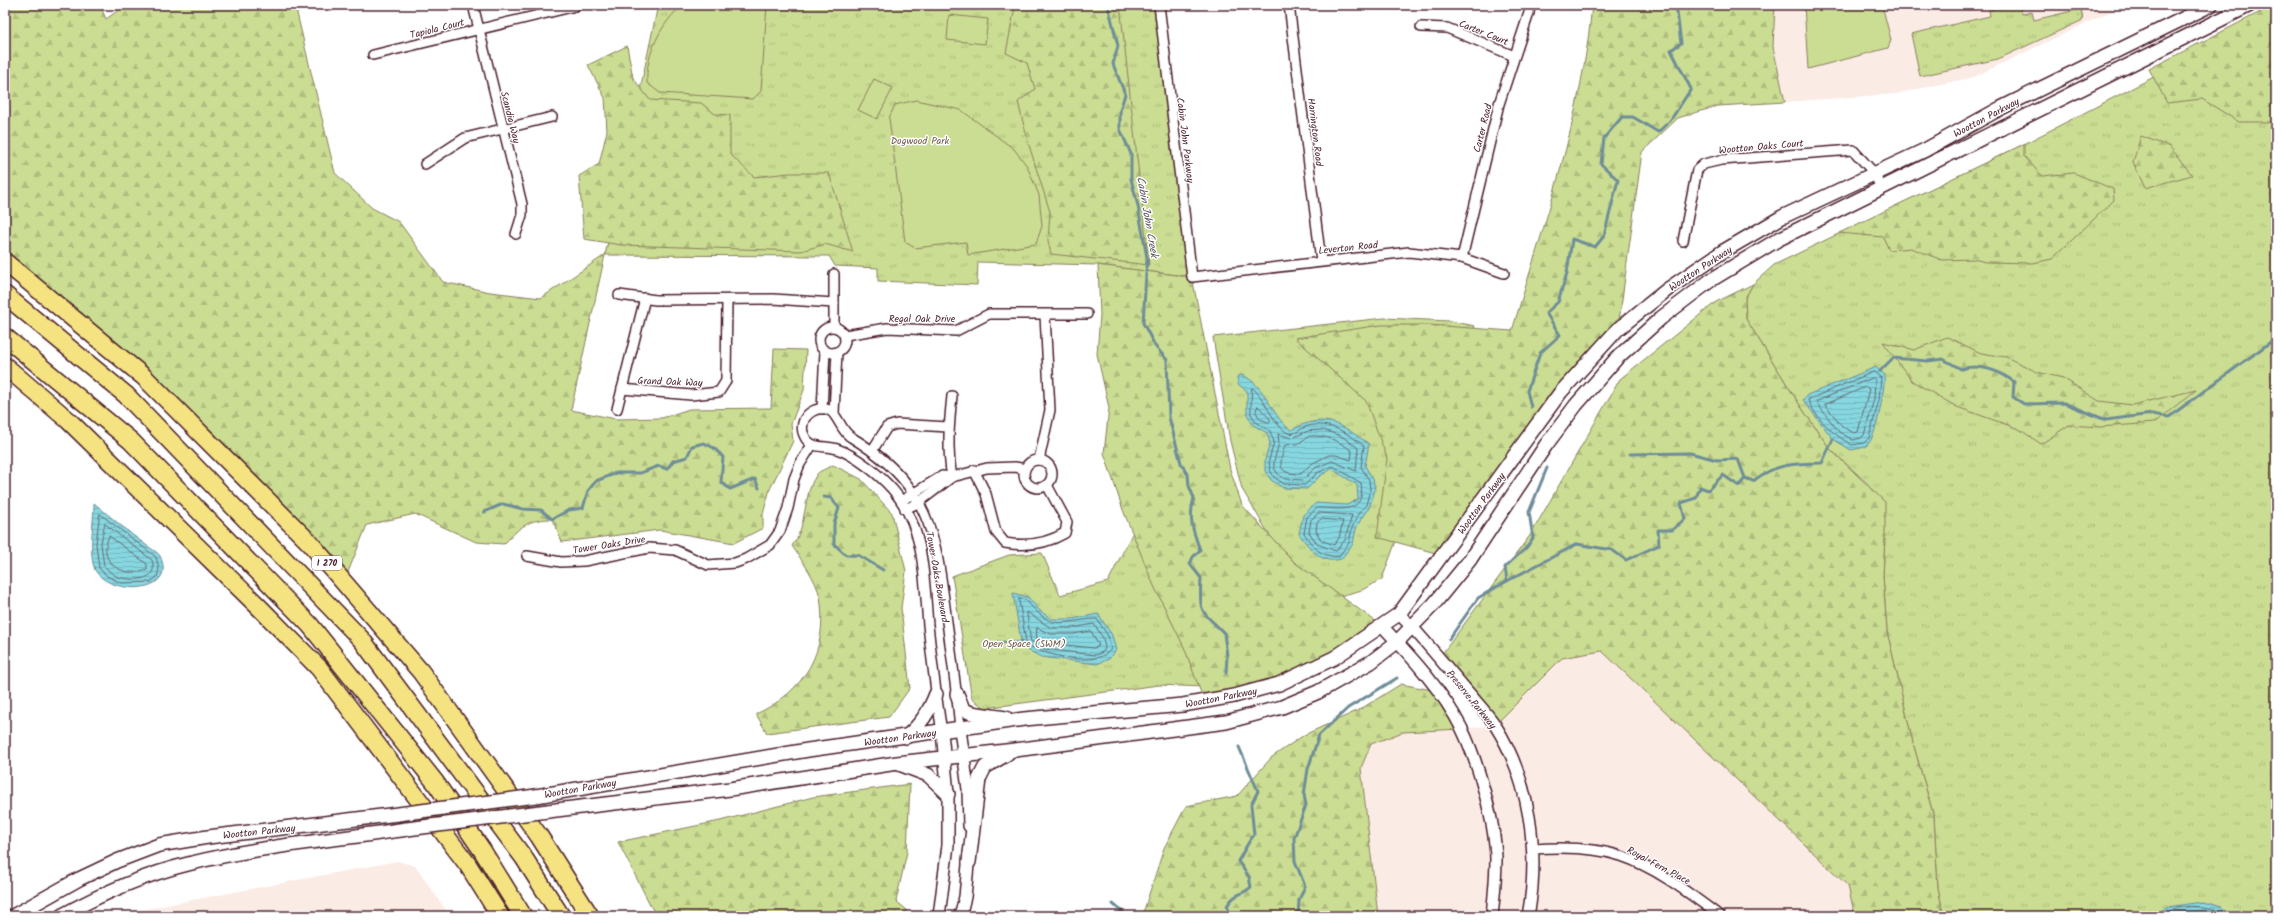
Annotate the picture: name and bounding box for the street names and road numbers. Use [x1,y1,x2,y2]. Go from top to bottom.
street label: Tapiola Court [408,14,466,43]
street label: Carter Court [1456,16,1511,50]
street label: Scandia Way [496,90,524,145]
street label: Wootton Parkway [1951,94,2023,142]
street label: Cabin John Parkway [1172,97,1198,184]
street label: Harrington Road [1303,97,1327,168]
street label: Carter Road [1469,101,1497,154]
street label: Wootton Oaks Court [1718,135,1804,159]
street label: Leverton Road [1318,237,1380,259]
street label: Wootton Parkway [1666,242,1736,295]
street label: Regal Oak Drive [889,311,956,327]
street label: Grand Oak Way [637,373,703,391]
street label: Wootton Parkway [1454,469,1510,538]
street label: Tower Oaks Boulevard [921,530,953,625]
street label: Tower Oaks Drive [572,531,647,559]
road number: I 270 [312,556,342,570]
street label: Preserve Parkway [1442,667,1500,733]
street label: Wootton Parkway [1184,683,1259,713]
street label: Wootton Parkway [863,725,938,751]
street label: Wootton Parkway [543,775,618,803]
street label: Wootton Parkway [222,820,296,844]
street label: Royal Fern Place [1624,842,1694,890]

